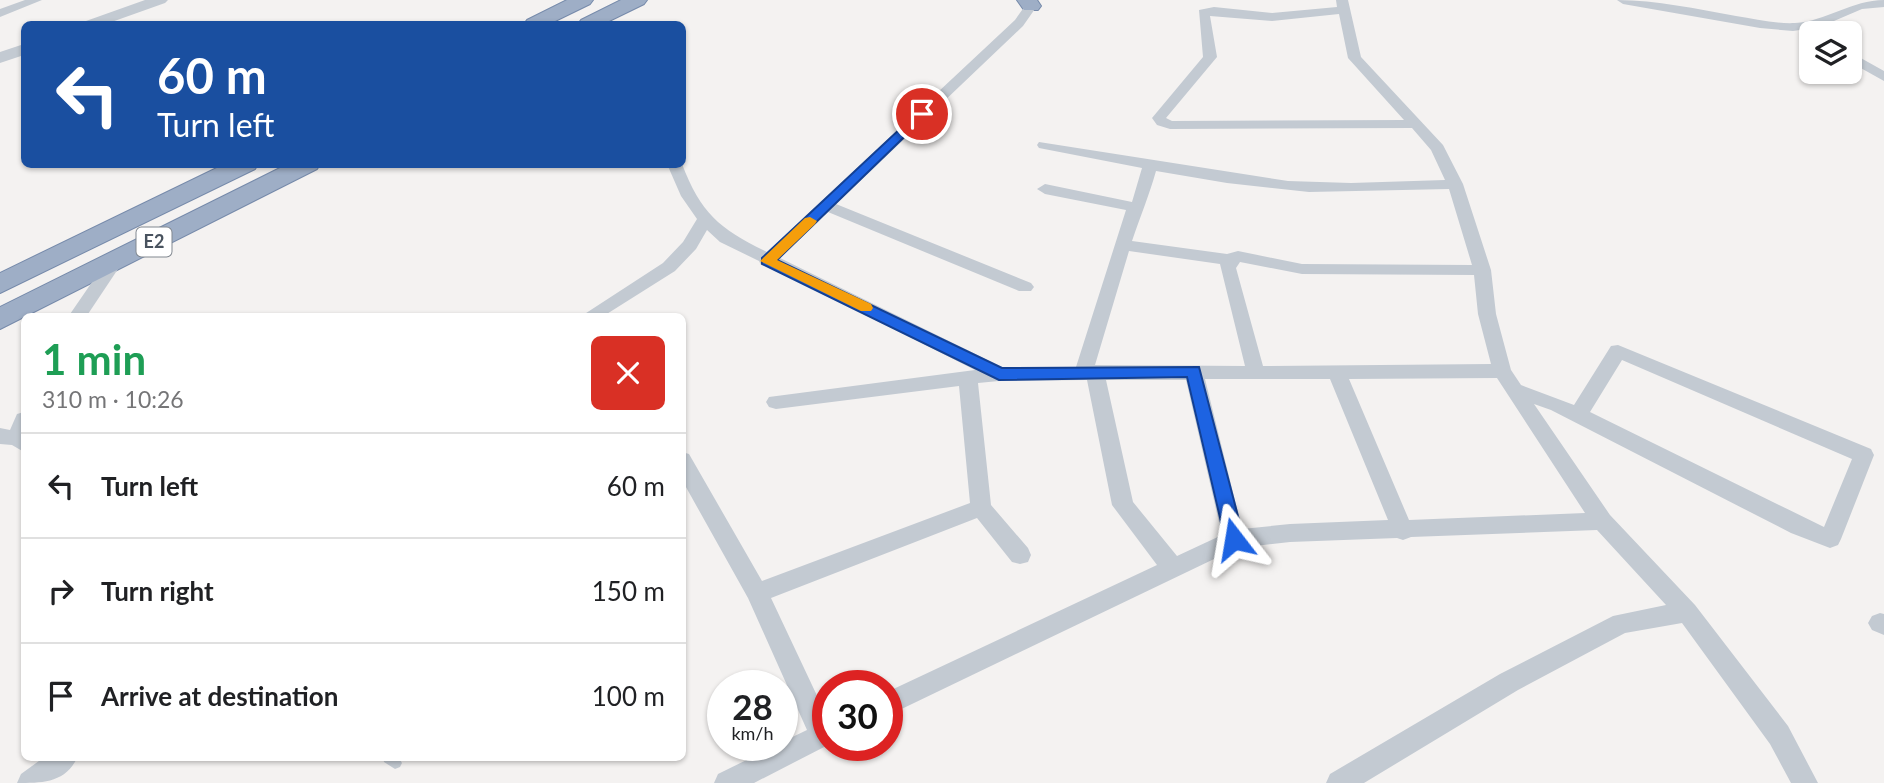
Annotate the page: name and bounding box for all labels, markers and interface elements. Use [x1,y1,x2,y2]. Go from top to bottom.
map controls [1799,21,1862,84]
button: layers [1799,21,1862,84]
text: 60 m [157,46,267,104]
icon: left [42,49,133,140]
pin [892,84,952,144]
icon: arrive [903,95,941,133]
text: Turn left [157,105,274,144]
road number: E2 [136,228,172,256]
text: 1 min [42,334,146,384]
button: close [591,336,665,410]
text: 310 m · 10:26 [42,385,184,413]
icon: left [42,467,80,505]
text: Turn left [101,470,198,502]
text: 60 m [607,470,665,502]
position arrow [1197,502,1271,576]
icon: right [42,572,80,610]
text: Turn right [101,575,214,607]
text: 150 m [592,575,665,607]
speed limit sign: 30 [812,670,903,761]
icon: arrive [42,677,80,715]
text: Arrive at destination [101,680,338,712]
text: 100 m [592,680,665,712]
text: 28 [732,685,773,727]
text: km/h [731,722,774,744]

